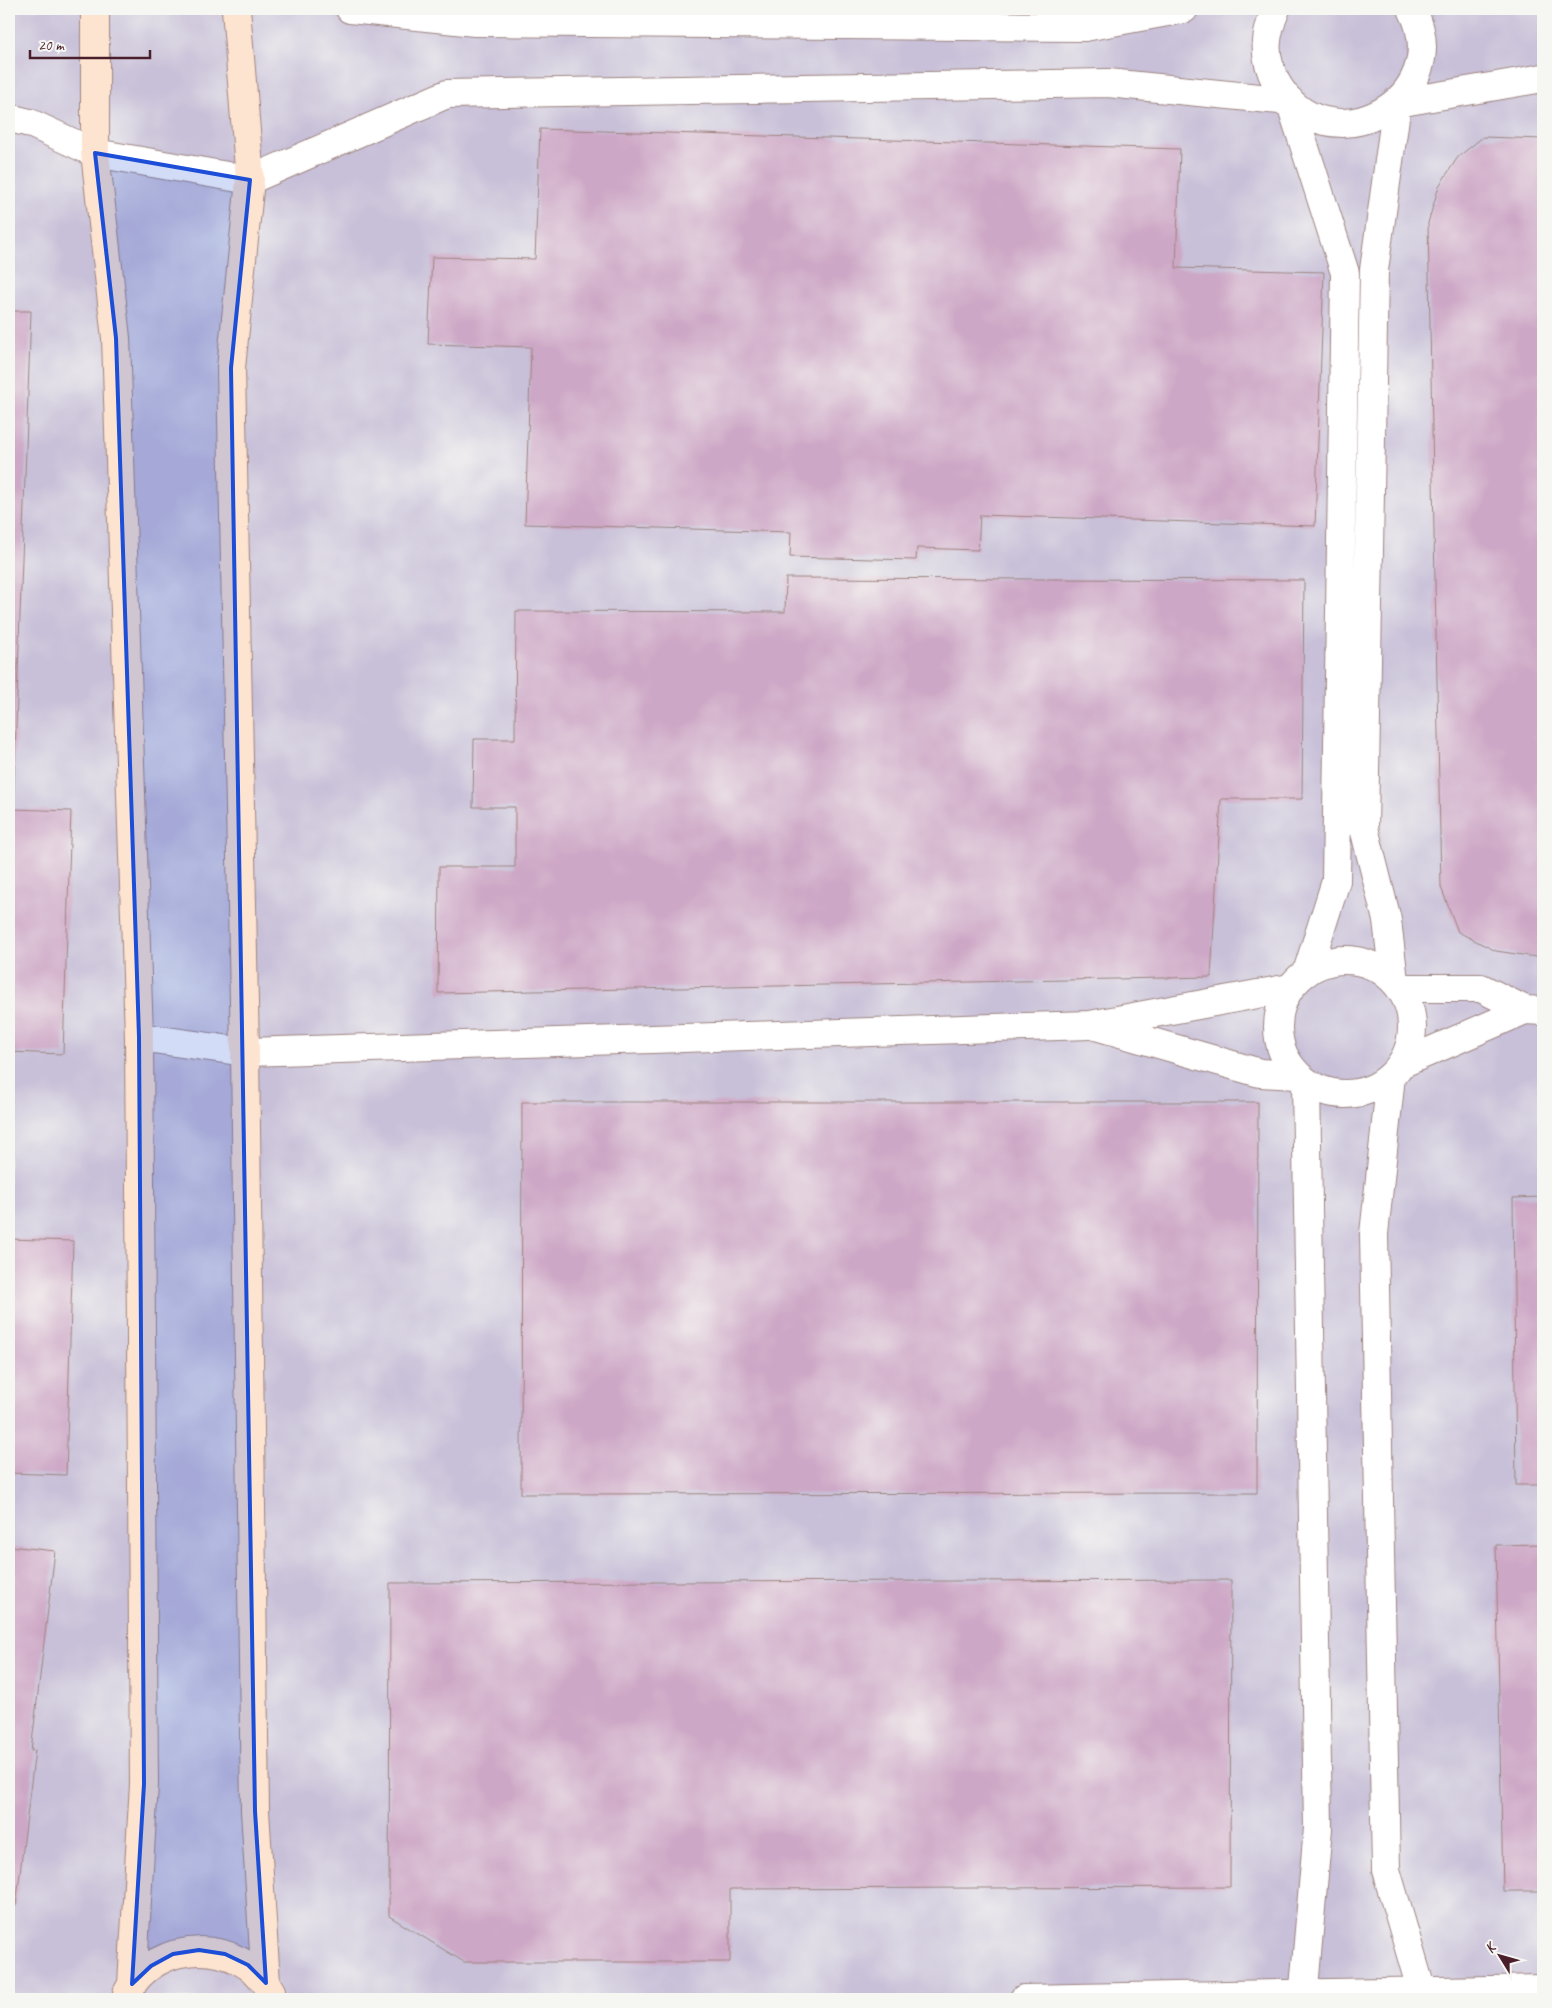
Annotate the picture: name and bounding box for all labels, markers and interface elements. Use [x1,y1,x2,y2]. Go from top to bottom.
scale bar [30,28,150,60]
text: 20 m [38,36,65,55]
north arrow [1474,1930,1524,1980]
text: K [1481,1938,1501,1956]

